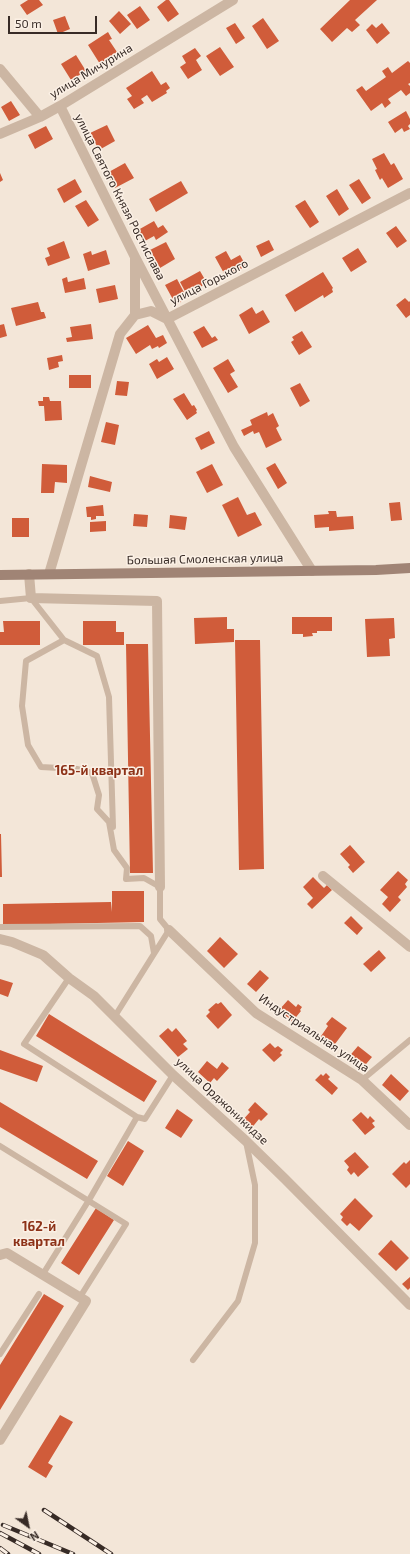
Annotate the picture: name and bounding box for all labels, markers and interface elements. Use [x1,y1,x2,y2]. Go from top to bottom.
scale bar [10,8,99,34]
text: 50 m [15,16,42,30]
street label: улица Мичурина [47,41,135,101]
street label: улица Святого Князя Ростислава [72,111,168,283]
street label: улица Горького [167,256,251,308]
street label: Большая Смоленская улица [126,550,284,568]
district label: 165-й квартал [55,763,143,779]
street label: Индустриальная улица [256,991,372,1075]
street label: улица Орджоникидзе [173,1054,271,1148]
district label: 162-й квартал [13,1219,65,1250]
north arrow [8,1506,48,1546]
text: N [28,1529,42,1544]

